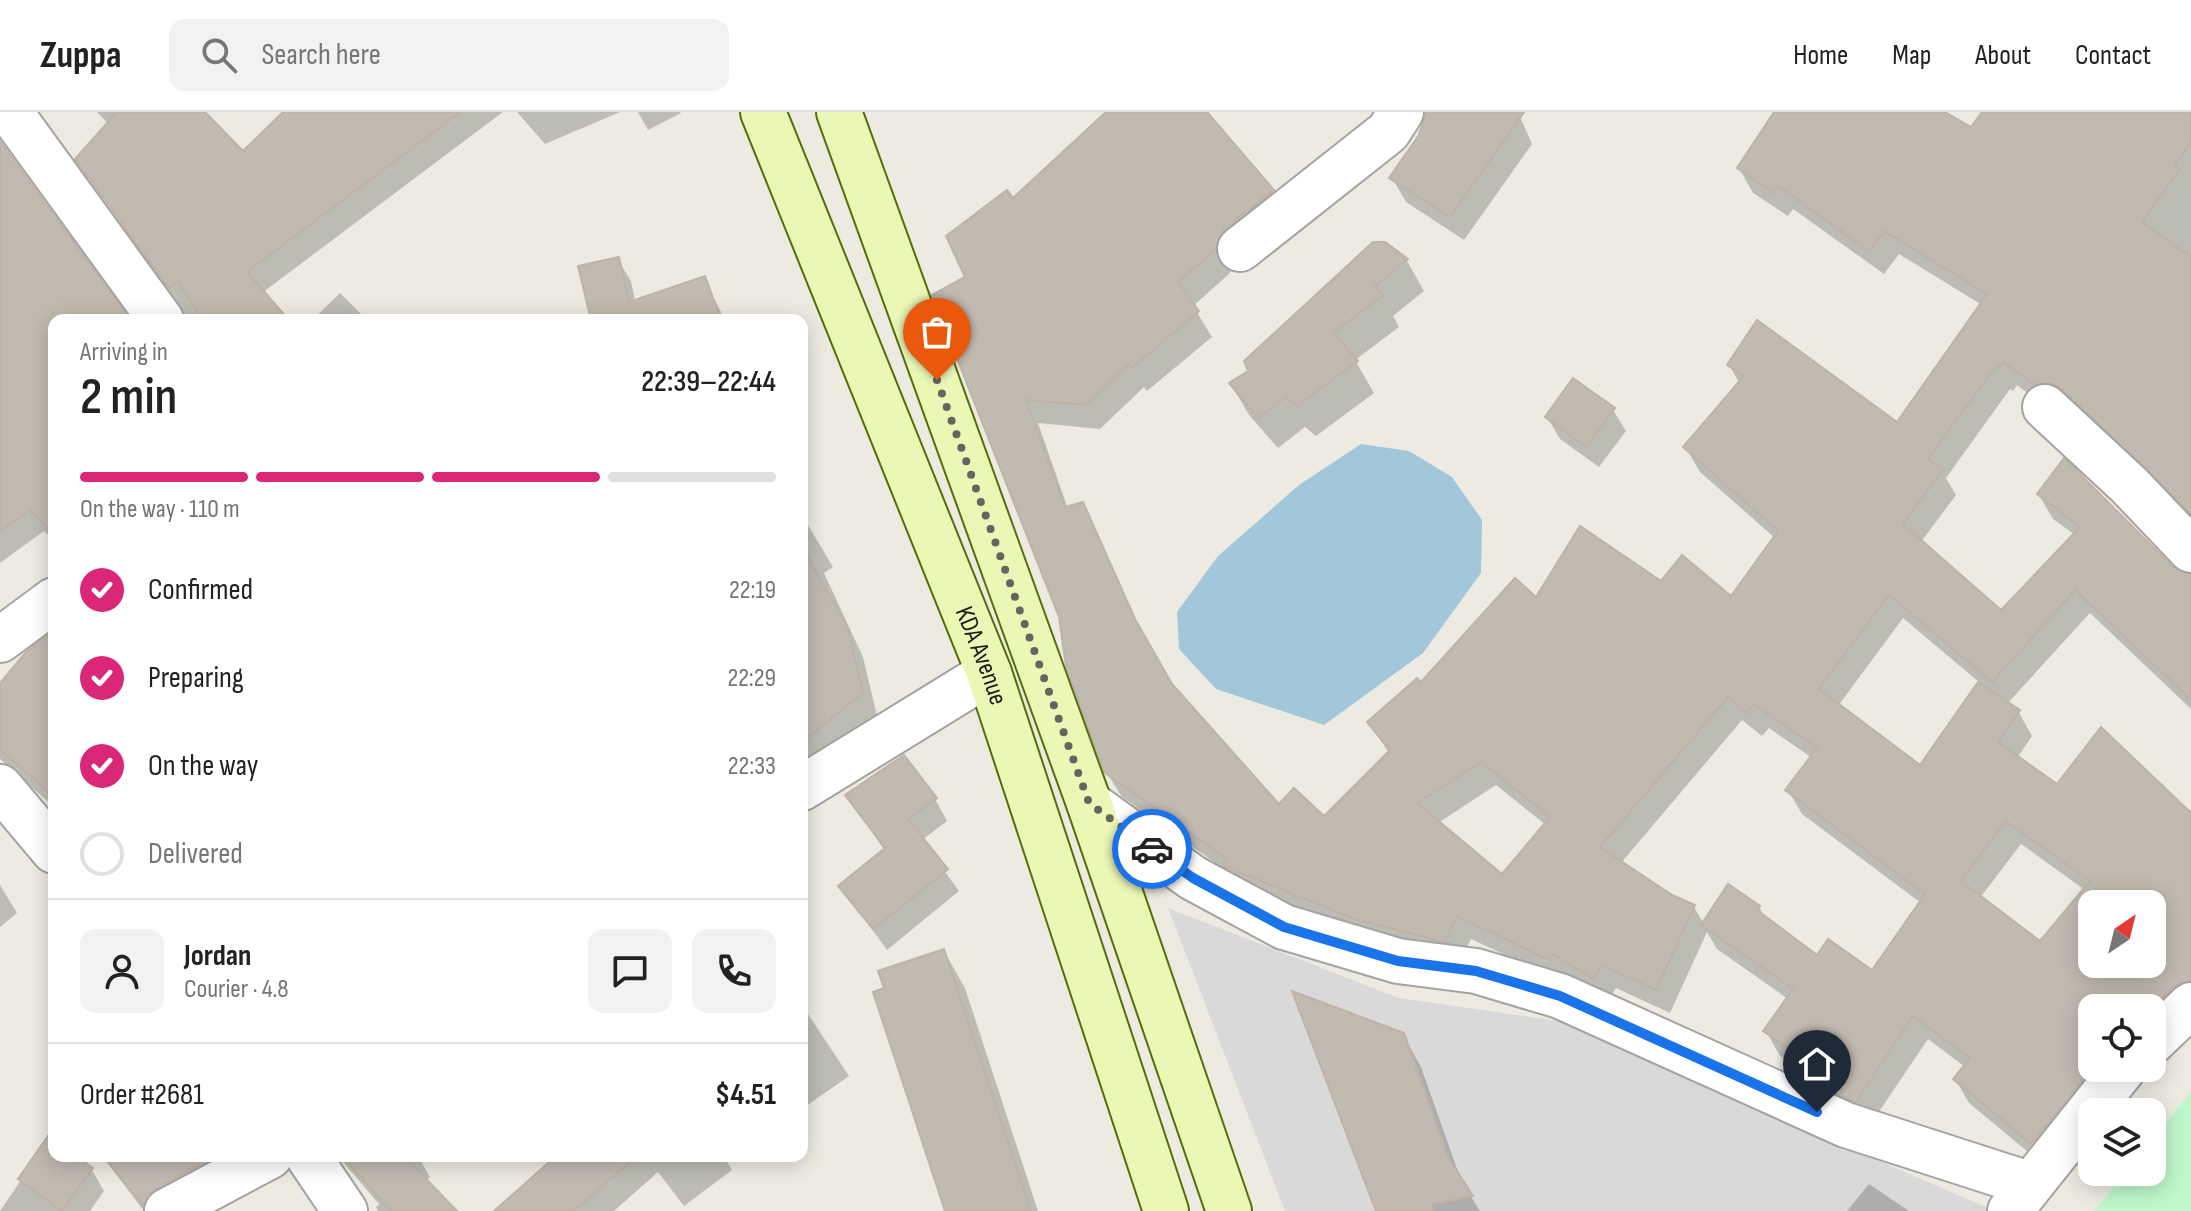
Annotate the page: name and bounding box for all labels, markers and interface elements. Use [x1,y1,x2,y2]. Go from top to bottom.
search box [169,19,729,91]
text: Zuppa [40,33,121,78]
icon: search [197,33,241,77]
text: Search here [261,37,381,73]
text: Home [1793,39,1848,72]
text: Map [1892,39,1931,72]
text: About [1975,39,2031,72]
text: Contact [2075,39,2151,72]
pin [903,298,971,380]
icon: bag [915,310,959,354]
text: Arriving in [80,337,168,368]
text: 22:39–22:44 [641,364,776,400]
text: 2 min [80,366,177,429]
text: On the way · 110 m [80,494,240,525]
icon: check [80,568,124,612]
text: Confirmed [148,572,253,608]
text: 22:19 [729,575,776,606]
street label: KDA Avenue [948,602,1014,709]
icon: check [80,656,124,700]
text: Preparing [148,660,244,696]
text: 22:29 [727,663,776,694]
icon: check [80,744,124,788]
text: On the way [148,748,258,784]
text: 22:33 [728,751,776,782]
courier [1112,809,1192,889]
icon: car [1130,827,1174,871]
text: Delivered [148,836,243,872]
north arrow [2078,890,2166,978]
map controls [2078,890,2166,1186]
button: person [80,929,164,1013]
button: chat [588,929,672,1013]
button: phone [692,929,776,1013]
text: Jordan [184,938,251,974]
text: Courier · 4.8 [184,974,289,1005]
button: locate [2078,994,2166,1082]
pin [1783,1030,1851,1112]
icon: home [1795,1042,1839,1086]
text: Order #2681 [80,1077,204,1113]
text: $4.51 [715,1077,776,1113]
button: layers [2078,1098,2166,1186]

